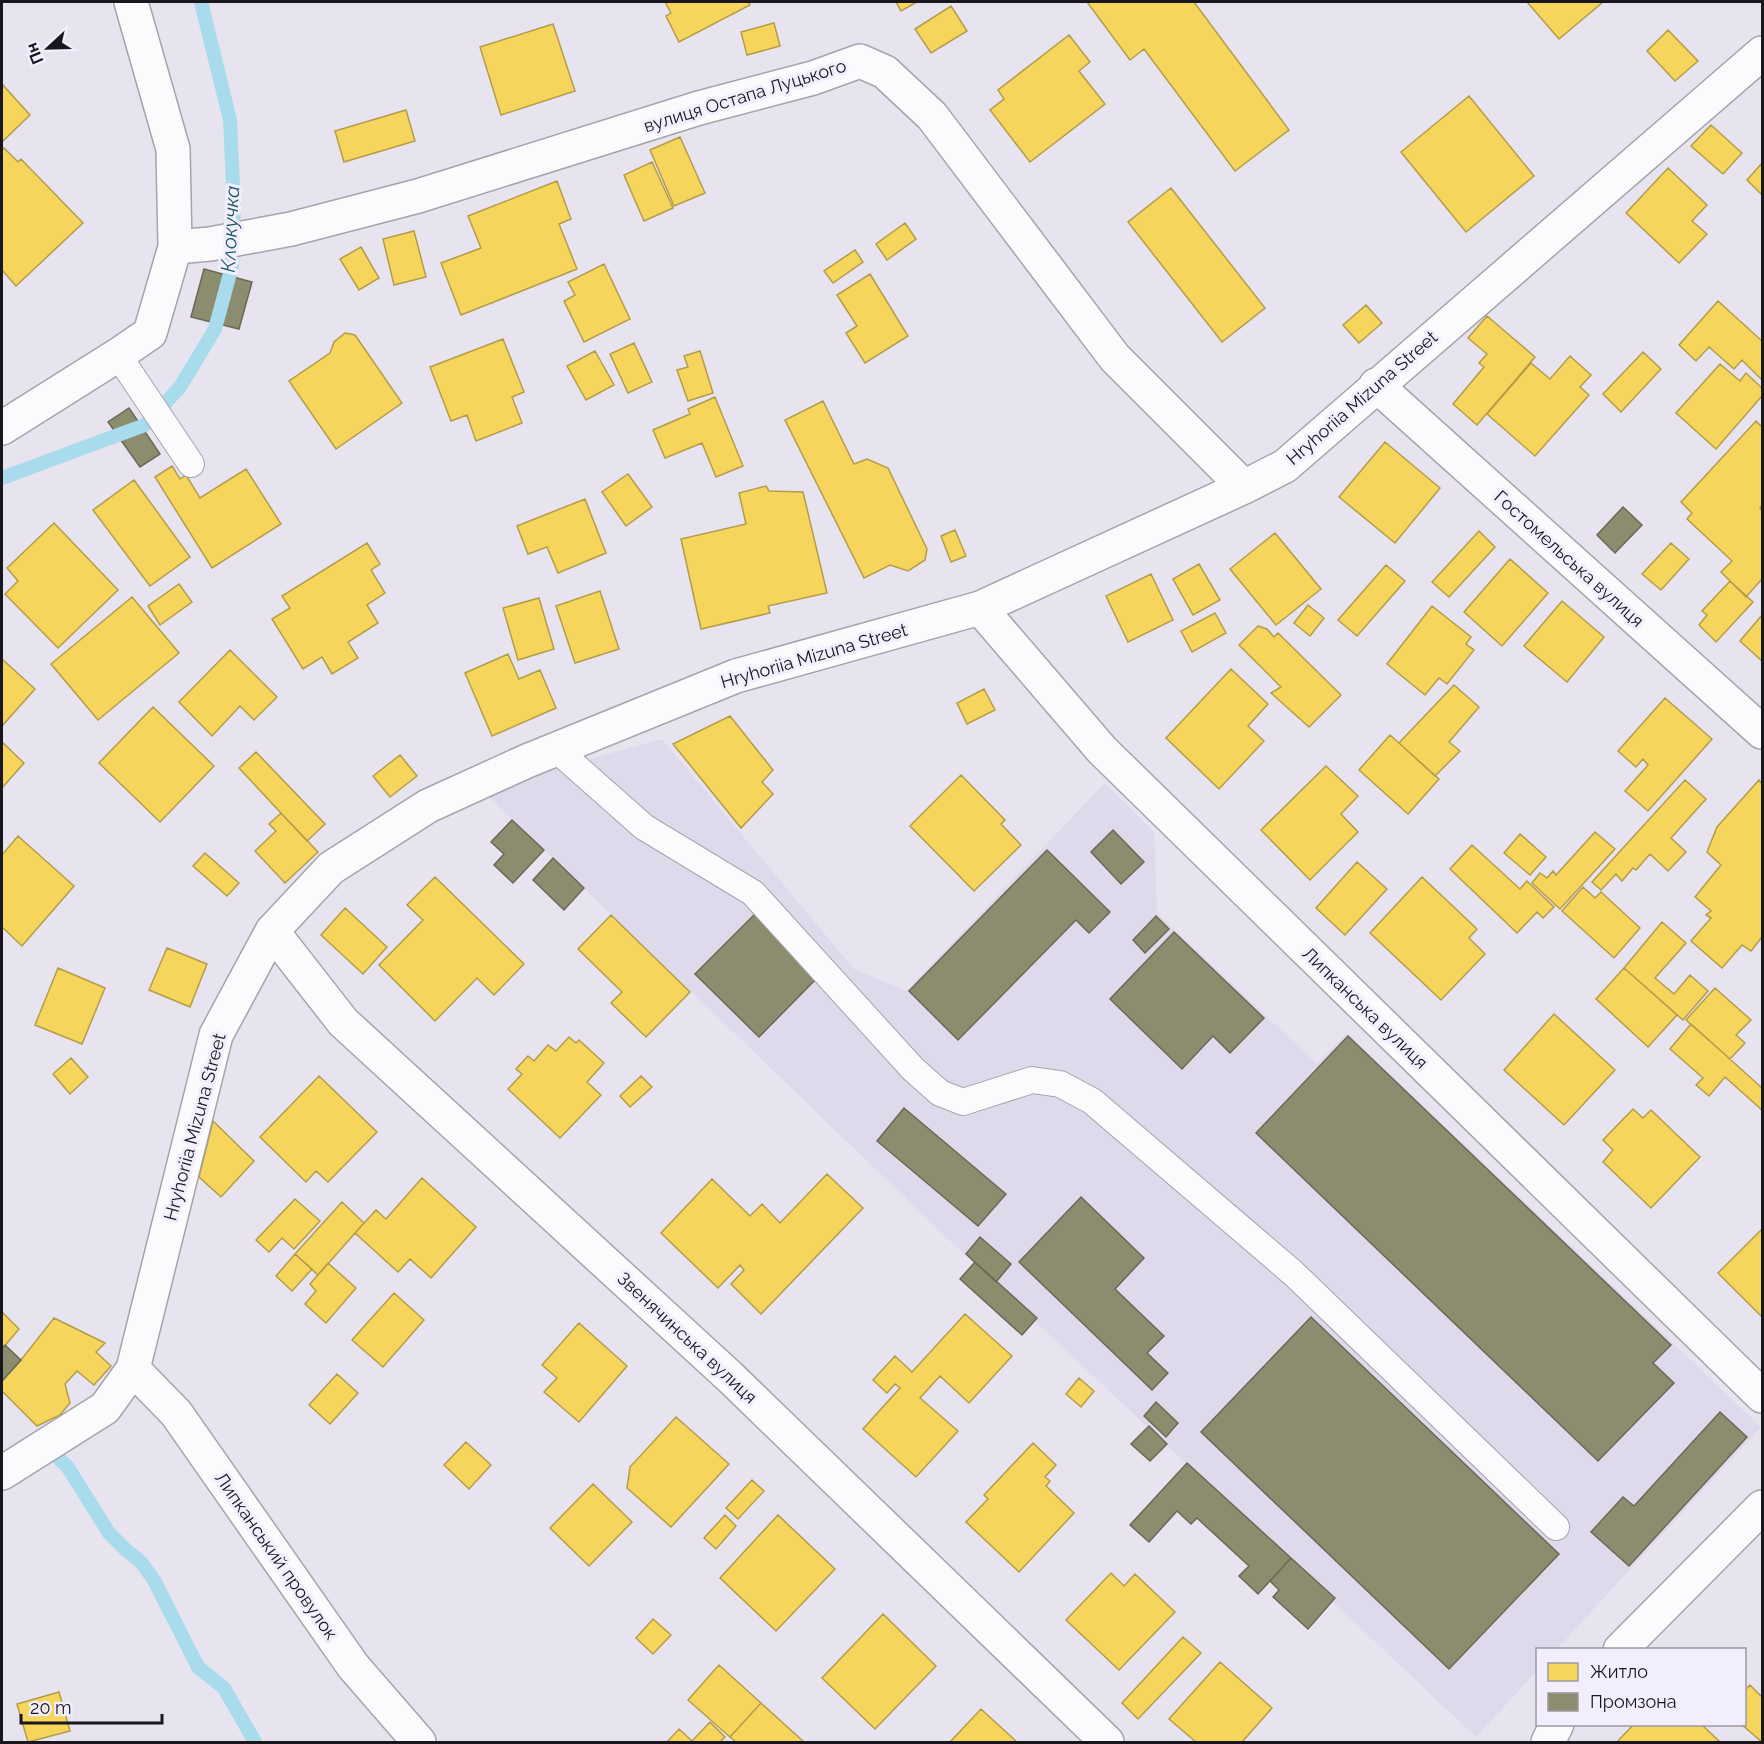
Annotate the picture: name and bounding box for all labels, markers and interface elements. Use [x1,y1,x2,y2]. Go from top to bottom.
north arrow [18,18,78,78]
text: Пн [22,40,47,67]
street label: вулиця Остапа Луцького [641,55,849,136]
water label: Клокучка [216,185,244,273]
street label: Hryhoriia Mizuna Street [1282,326,1441,469]
street label: Гостомельська вулиця [1490,486,1648,631]
street label: Hryhoriia Mizuna Street [718,619,910,692]
street label: Липканська вулиця [1298,942,1432,1073]
street label: Hryhoriia Mizuna Street [159,1031,230,1223]
street label: Звенячинська вулиця [613,1268,761,1408]
street label: Липканський провулок [211,1468,342,1643]
legend [1536,1648,1746,1726]
text: Житло [1590,1661,1648,1682]
scale bar [21,1687,162,1725]
text: Промзона [1590,1691,1677,1712]
text: 20 m [30,1697,72,1718]

